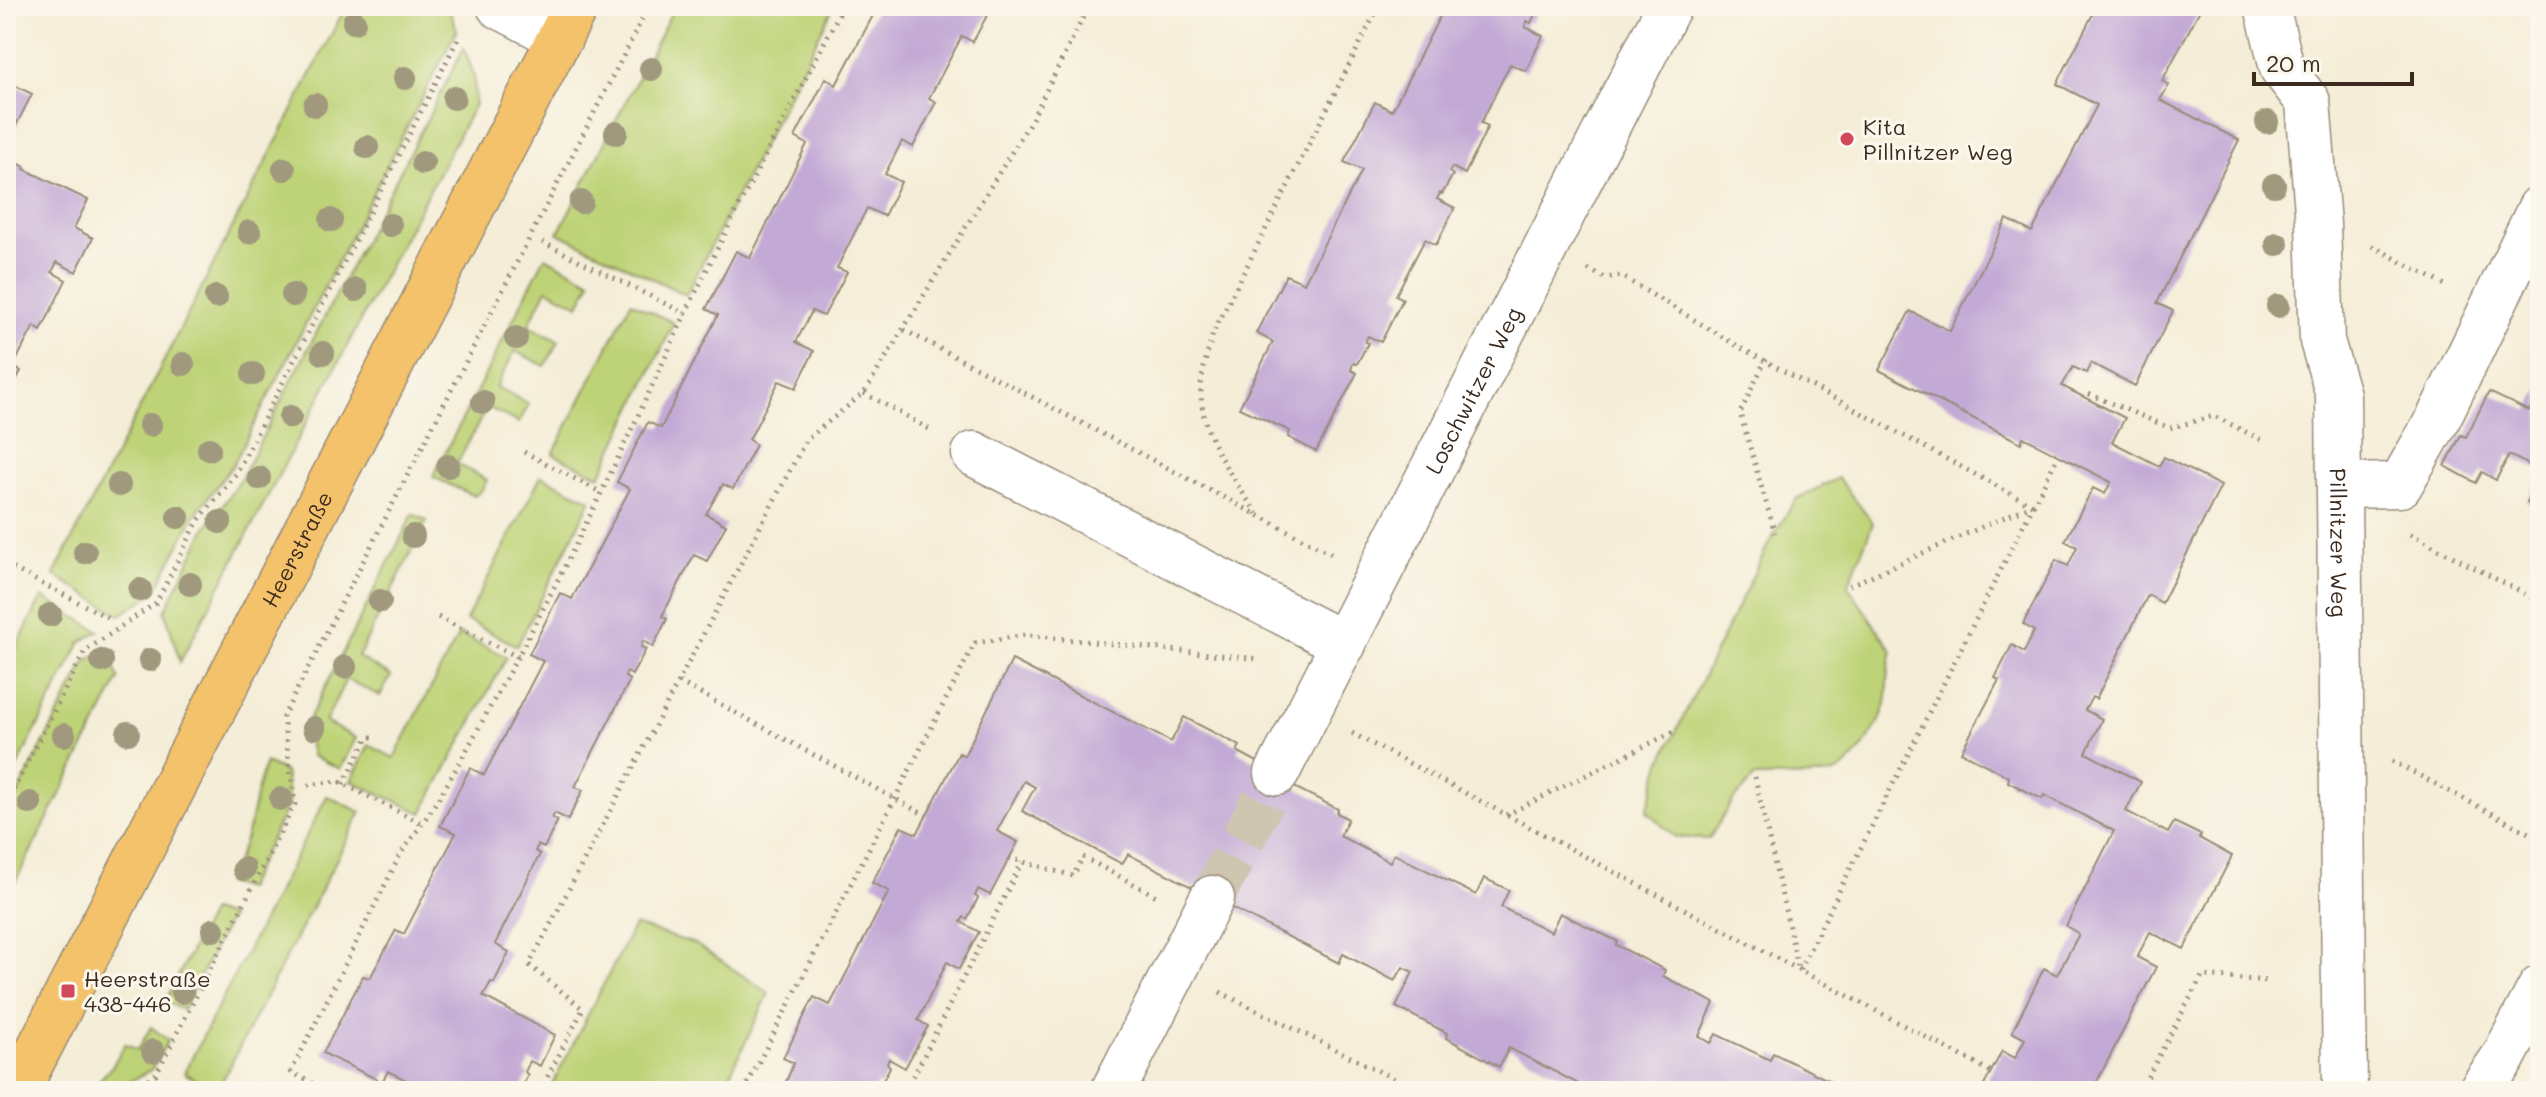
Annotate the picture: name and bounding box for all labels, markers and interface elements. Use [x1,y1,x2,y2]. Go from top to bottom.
scale bar [2254,36,2412,86]
text: 20 m [2266,47,2321,78]
place label: Kita Pillnitzer Weg [1863,112,2012,166]
marker: Kita Pillnitzer Weg [1838,130,1856,148]
street label: Loschwitzer Weg [1418,302,1527,479]
street label: Pillnitzer Weg [2324,468,2355,618]
street label: Heerstraße [254,486,338,612]
place label: Heerstraße 438-446 [84,964,211,1018]
marker: Heerstraße 438-446 [59,982,77,1000]

